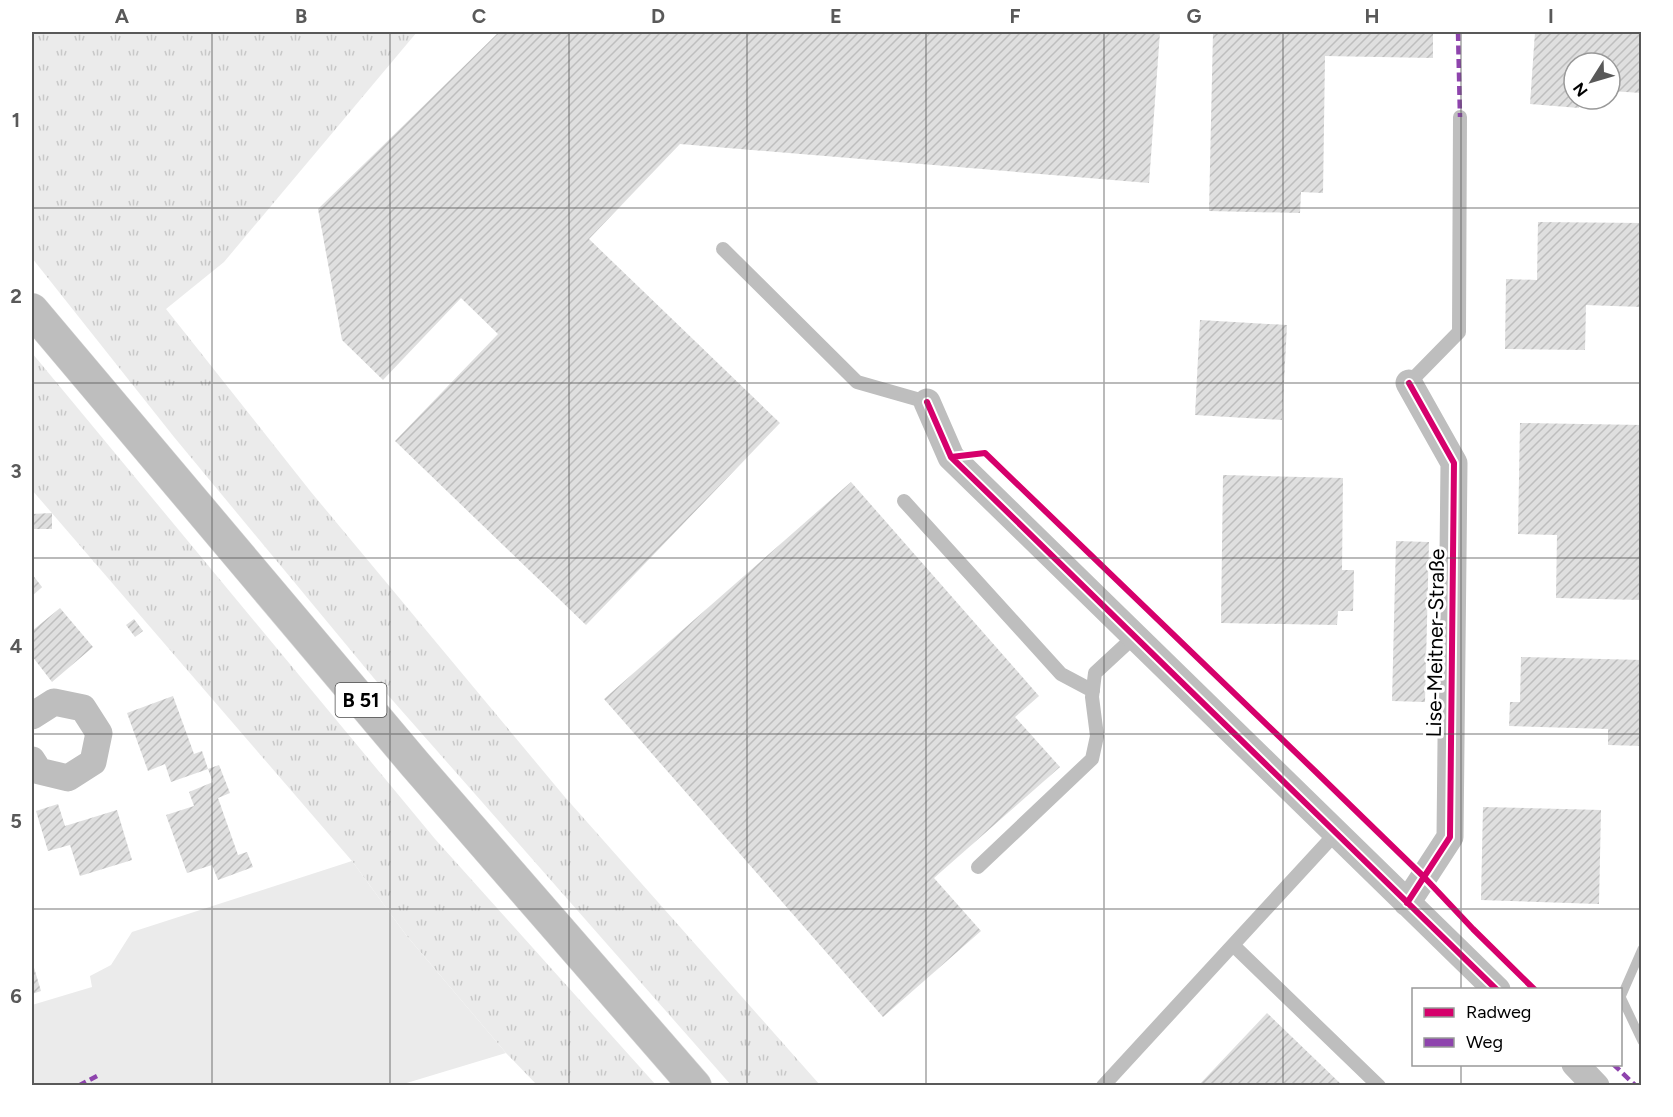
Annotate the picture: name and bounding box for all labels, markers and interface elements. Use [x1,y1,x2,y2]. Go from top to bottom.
text: A [115,4,130,28]
text: B [295,4,307,28]
text: C [472,4,486,28]
text: D [651,4,665,28]
text: E [830,4,842,28]
text: F [1009,4,1021,28]
text: G [1187,4,1202,28]
text: H [1365,4,1380,28]
text: I [1548,4,1554,28]
north arrow [1562,51,1622,111]
text: N [1569,79,1592,100]
text: 1 [12,108,20,132]
text: 2 [10,284,22,308]
text: 3 [10,459,22,483]
street label: Lise-Meitner-Straße [1421,548,1449,738]
text: 4 [10,634,23,658]
road number: B 51 [336,683,386,717]
text: 5 [10,809,22,833]
text: 6 [10,984,22,1008]
legend [1412,988,1622,1066]
text: Radweg [1466,1001,1531,1023]
text: Weg [1466,1031,1503,1053]

